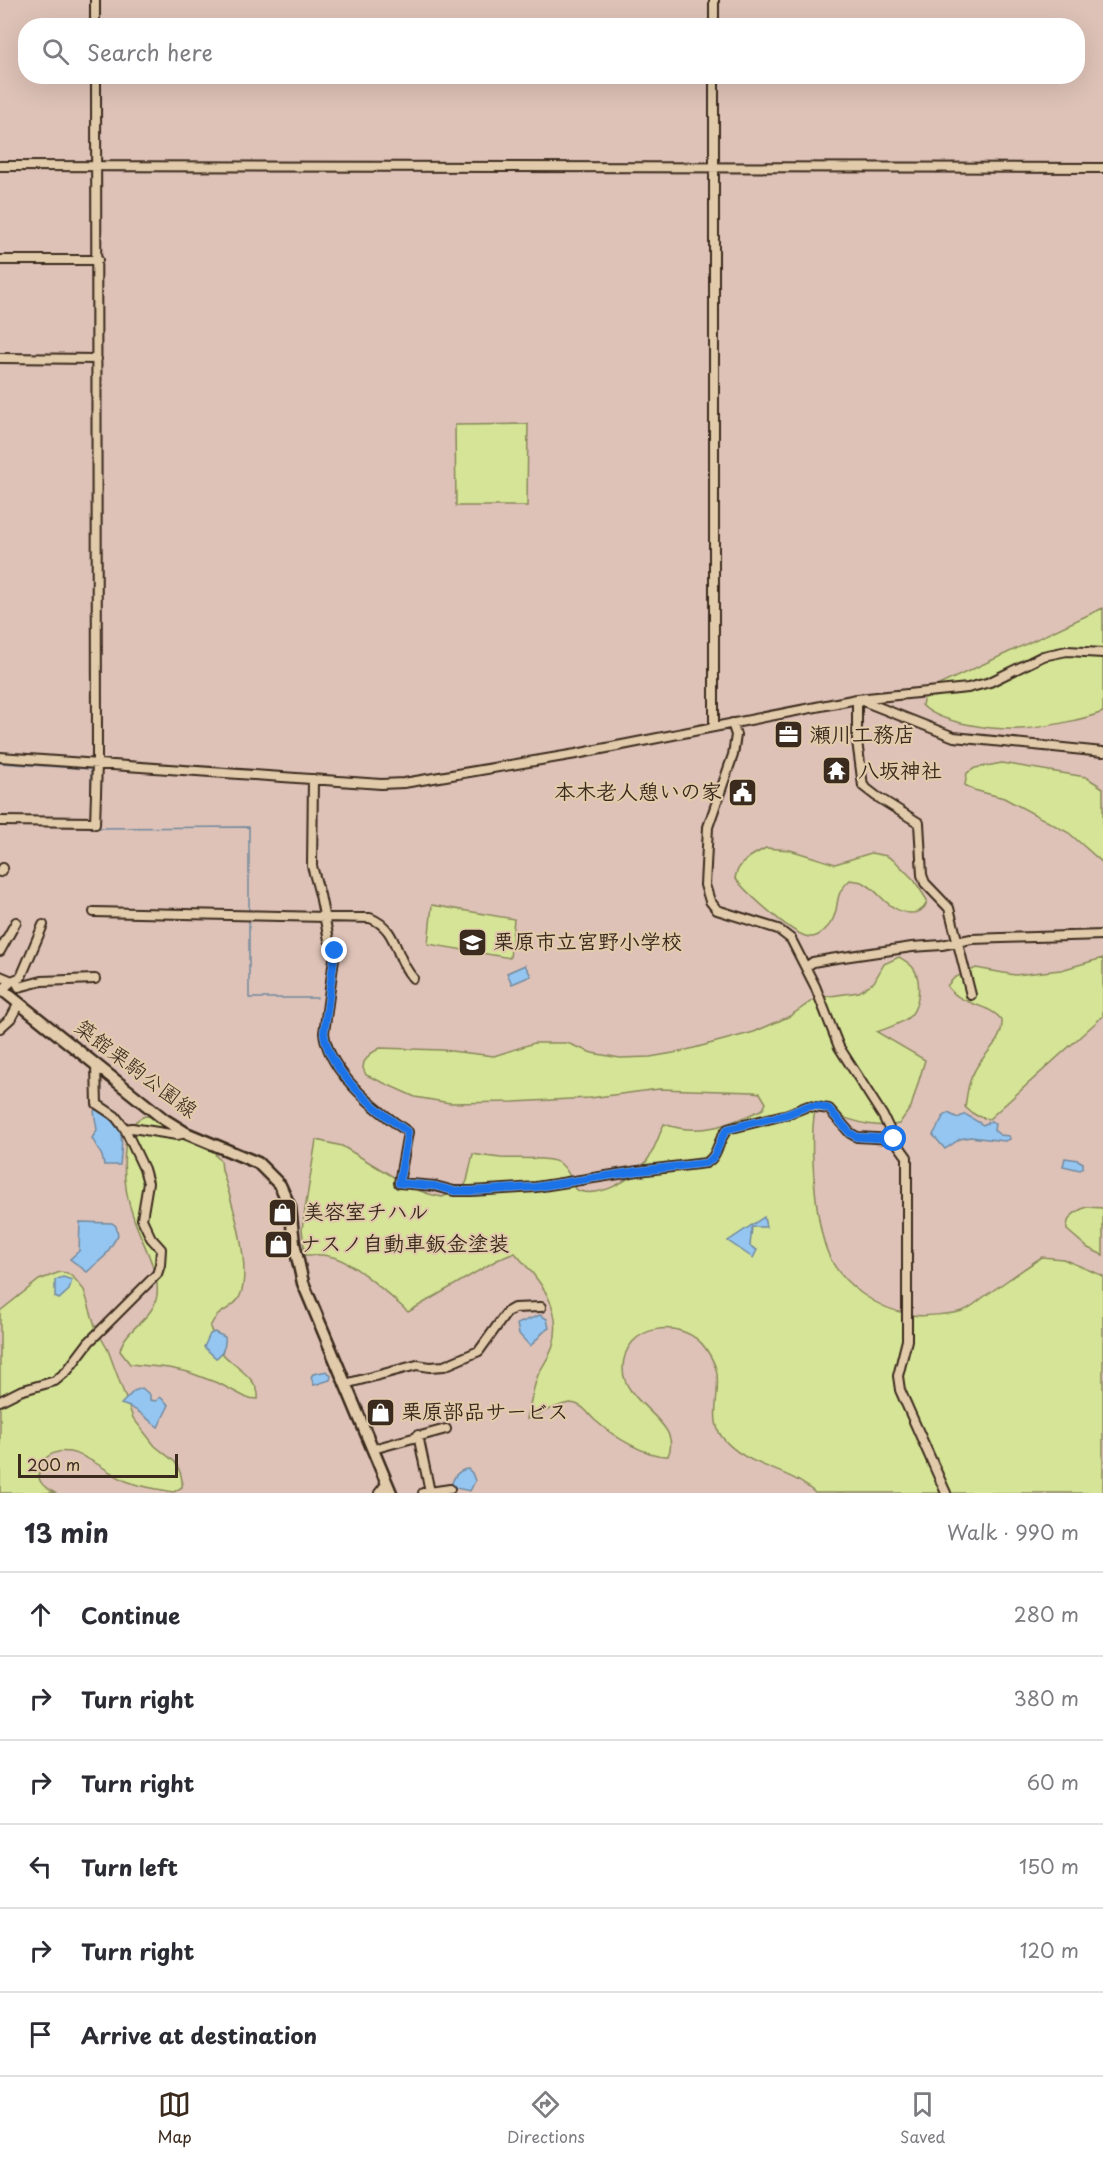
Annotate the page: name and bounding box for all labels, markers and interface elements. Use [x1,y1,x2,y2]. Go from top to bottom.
search box [18,18,1085,84]
icon: search [39,35,72,68]
text: Search here [87,35,213,68]
place label: 瀬川工務店 [810,717,915,749]
office icon: 瀬川工務店 [773,719,805,751]
place label: 八坂神社 [858,753,942,785]
temple icon: 八坂神社 [821,755,853,787]
place label: 本木老人憩いの家 [554,774,722,806]
public building icon: 本木老人憩いの家 [727,776,759,808]
place label: 栗原市立宮野小学校 [493,924,682,956]
school or university icon: 栗原市立宮野小学校 [456,926,488,958]
route end [321,937,347,963]
street label: 築館栗駒公園線 [69,1010,206,1124]
route start [880,1125,906,1151]
place label: 美容室チハル [303,1194,429,1226]
shop icon: 美容室チハル [266,1196,298,1228]
place label: ナスノ自動車鈑金塗装 [300,1226,510,1258]
shop icon: ナスノ自動車鈑金塗装 [263,1228,295,1260]
place label: 栗原部品サービス [401,1394,569,1426]
shop icon: 栗原部品サービス [364,1396,396,1428]
scale bar [18,1451,178,1478]
text: 200 m [27,1452,80,1476]
text: 13 min [24,1513,109,1552]
text: Walk · 990 m [947,1517,1079,1547]
icon: ahead [24,1598,57,1631]
text: Continue [81,1598,180,1631]
text: 280 m [1014,1599,1079,1629]
icon: right [24,1682,57,1715]
text: Turn right [81,1682,194,1715]
text: 380 m [1013,1683,1079,1713]
icon: right [24,1766,57,1799]
text: Turn right [81,1766,194,1799]
text: 60 m [1027,1767,1079,1797]
icon: left [24,1850,57,1883]
text: Turn left [81,1850,178,1883]
text: 150 m [1019,1851,1079,1881]
icon: right [24,1934,57,1967]
text: Turn right [81,1934,194,1967]
text: 120 m [1020,1935,1079,1965]
icon: arrive [24,2018,57,2051]
text: Arrive at destination [81,2018,317,2051]
tab: Map [158,2088,192,2148]
tab: Directions [507,2088,585,2148]
tab: Saved [900,2088,945,2148]

